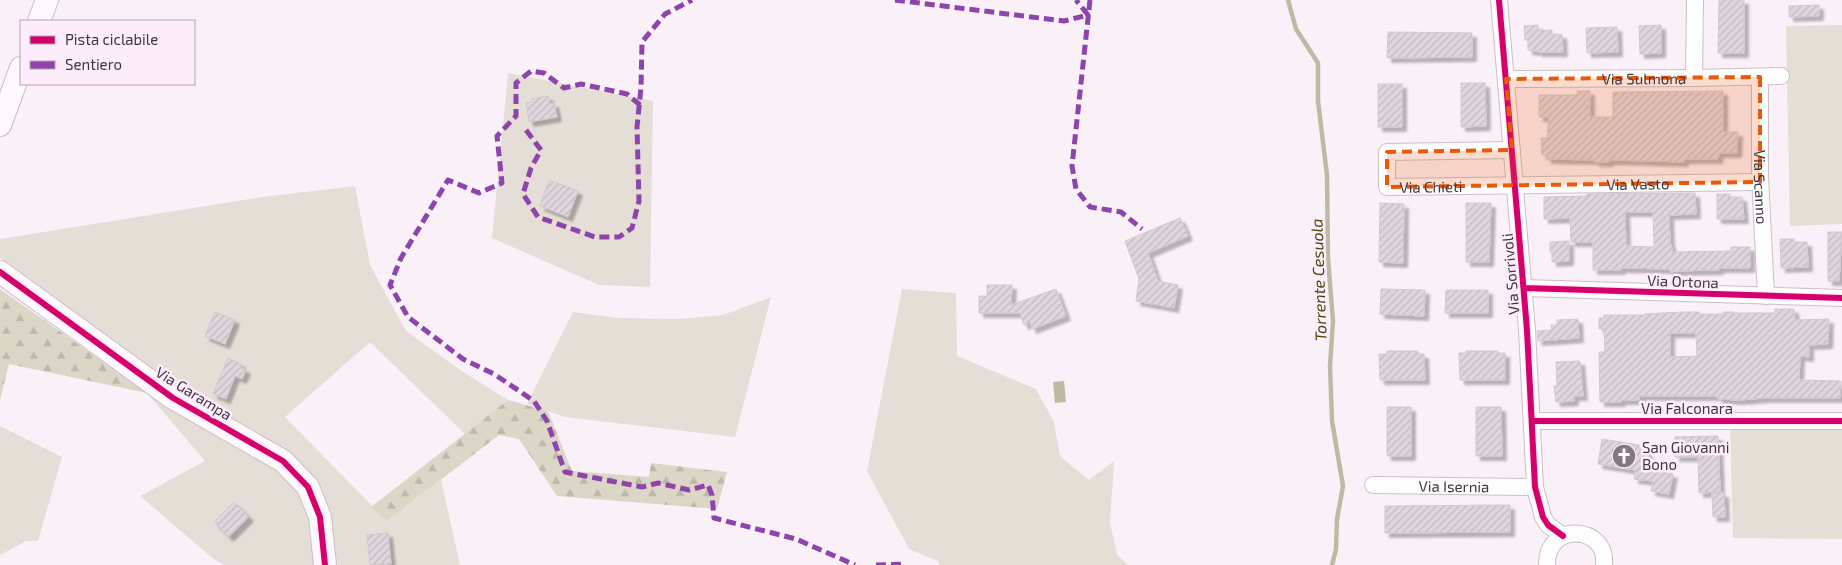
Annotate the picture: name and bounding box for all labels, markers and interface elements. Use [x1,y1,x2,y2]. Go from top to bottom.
legend [20,20,195,85]
text: Pista ciclabile [65,30,158,48]
text: Sentiero [65,55,122,73]
street label: Via Sulmona [1602,69,1686,87]
street label: Via Scanno [1751,150,1771,225]
street label: Via Vasto [1606,174,1670,193]
street label: Via Chieti [1399,177,1463,196]
water label: Torrente Cesuola [1306,218,1330,342]
street label: Via Sorrivoli [1497,233,1523,315]
street label: Via Ortona [1647,271,1719,291]
street label: Via Garampa [153,362,235,424]
street label: Via Falconara [1641,399,1733,417]
place label: San Giovanni Bono [1642,438,1730,473]
church icon: San Giovanni Bono [1611,443,1637,469]
street label: Via Isernia [1418,477,1490,495]

